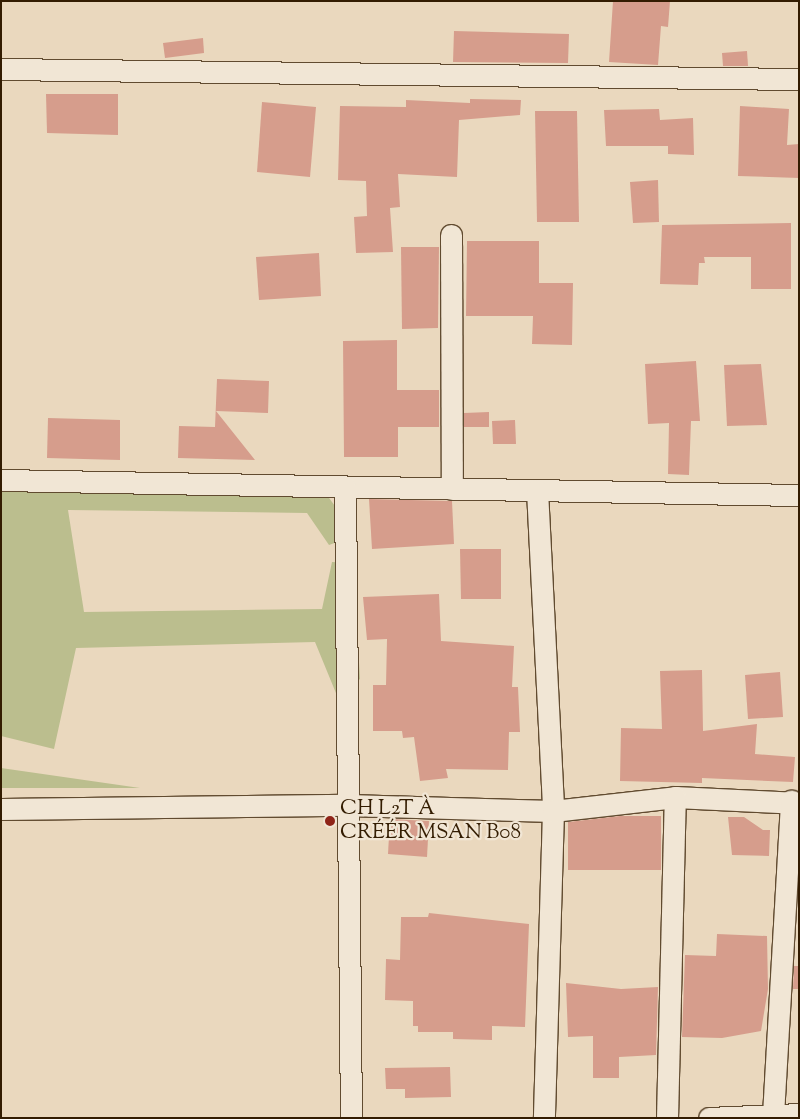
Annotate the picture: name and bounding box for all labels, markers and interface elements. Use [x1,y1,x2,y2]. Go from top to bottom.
place label: CH L2T À CRÉÉR MSAN B08 [340,796,521,846]
marker: CH L2T À CRÉÉR MSAN B08 [324,815,336,827]

